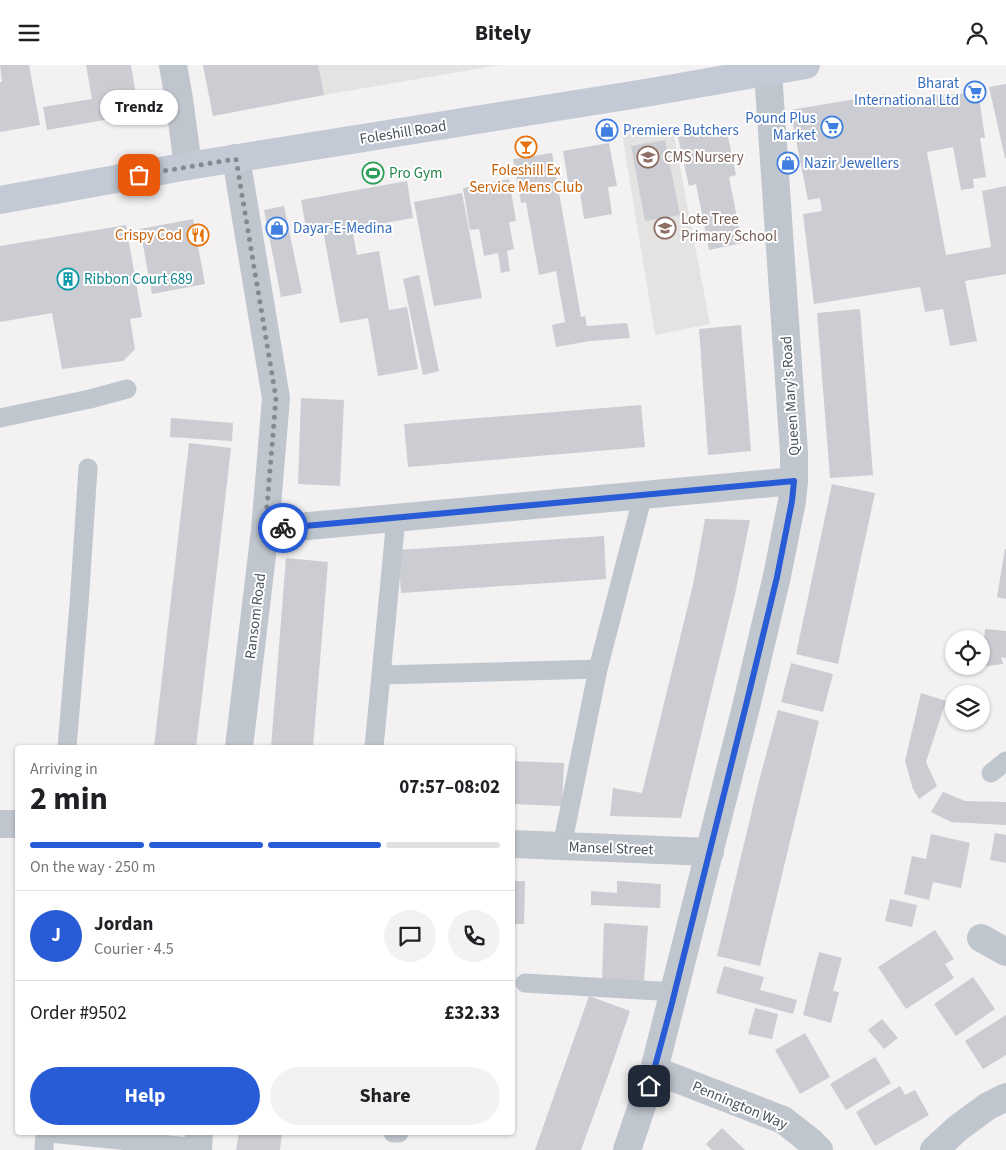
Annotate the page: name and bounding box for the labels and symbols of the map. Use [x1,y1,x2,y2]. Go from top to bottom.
place label: Bharat International Ltd [854,73,959,111]
supermarket icon: Bharat International Ltd [963,80,987,104]
callout: Trendz [100,90,178,125]
place label: Pound Plus Market [745,108,816,146]
street label: Foleshill Road [358,115,448,150]
supermarket icon: Pound Plus Market [820,115,844,139]
shop icon: Premiere Butchers [595,118,619,142]
place label: Premiere Butchers [623,120,739,141]
bar icon: Foleshill Ex Service Mens Club [514,135,538,159]
school or university icon: CMS Nursery [636,145,660,169]
place label: CMS Nursery [664,147,744,168]
shop icon: Nazir Jewellers [776,151,800,175]
place label: Nazir Jewellers [804,153,899,174]
pin [118,154,160,196]
place label: Foleshill Ex Service Mens Club [469,160,583,198]
sports icon: Pro Gym [361,161,385,185]
place label: Pro Gym [389,163,442,184]
place label: Lote Tree Primary School [681,209,777,247]
shop icon: Dayar-E-Medina [265,216,289,240]
school or university icon: Lote Tree Primary School [653,216,677,240]
place label: Dayar-E-Medina [293,218,392,239]
restaurant icon: Crispy Cod [186,223,210,247]
place label: Crispy Cod [115,225,182,246]
building icon: Ribbon Court 689 [56,267,80,291]
place label: Ribbon Court 689 [84,269,193,290]
street label: Queen Mary's Road [776,335,805,457]
courier [258,503,308,553]
street label: Ransom Road [240,572,271,660]
street label: Mansel Street [568,837,654,860]
pin [628,1065,670,1107]
street label: Pennington Way [689,1076,791,1135]

